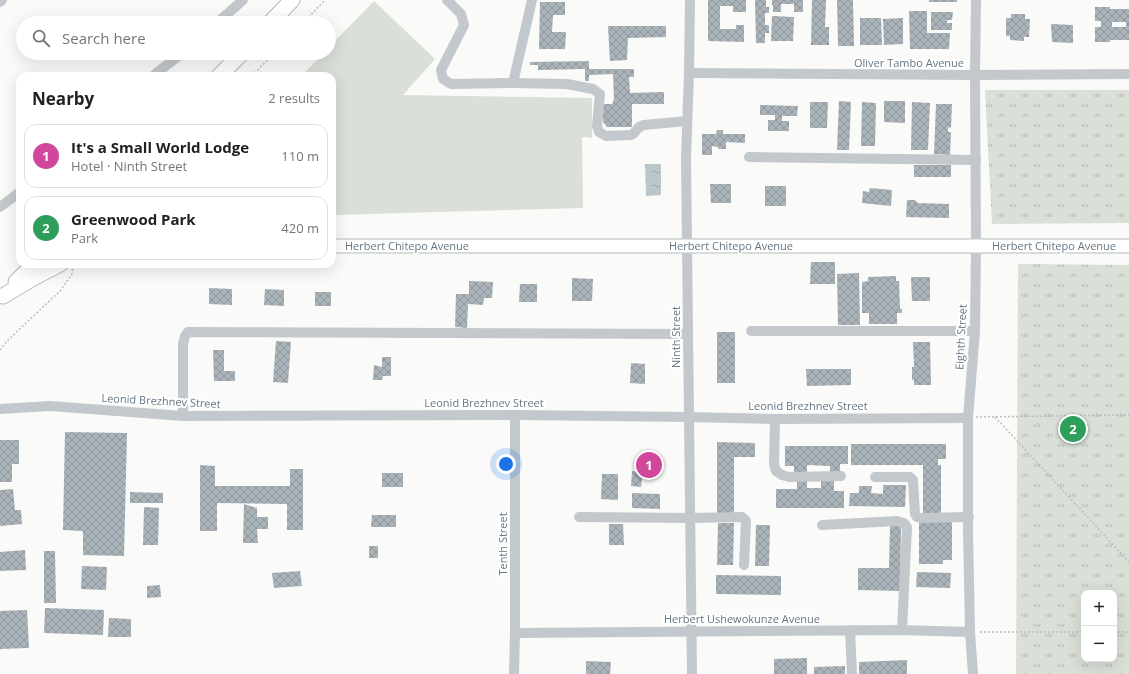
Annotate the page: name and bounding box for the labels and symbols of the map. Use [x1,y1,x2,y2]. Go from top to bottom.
street label: Oliver Tambo Avenue [854,55,964,70]
street label: Herbert Chitepo Avenue [345,238,469,253]
street label: Herbert Chitepo Avenue [669,238,793,253]
street label: Herbert Chitepo Avenue [992,238,1116,253]
street label: Eighth Street [951,304,970,370]
street label: Ninth Street [668,306,683,368]
street label: Leonid Brezhnev Street [101,390,221,411]
street label: Leonid Brezhnev Street [424,395,544,410]
street label: Leonid Brezhnev Street [748,398,868,413]
pin: 2 [1060,414,1086,444]
pin: 1 [636,450,662,480]
your location [496,454,516,474]
street label: Tenth Street [495,512,510,576]
street label: Herbert Ushewokunze Avenue [664,611,820,626]

